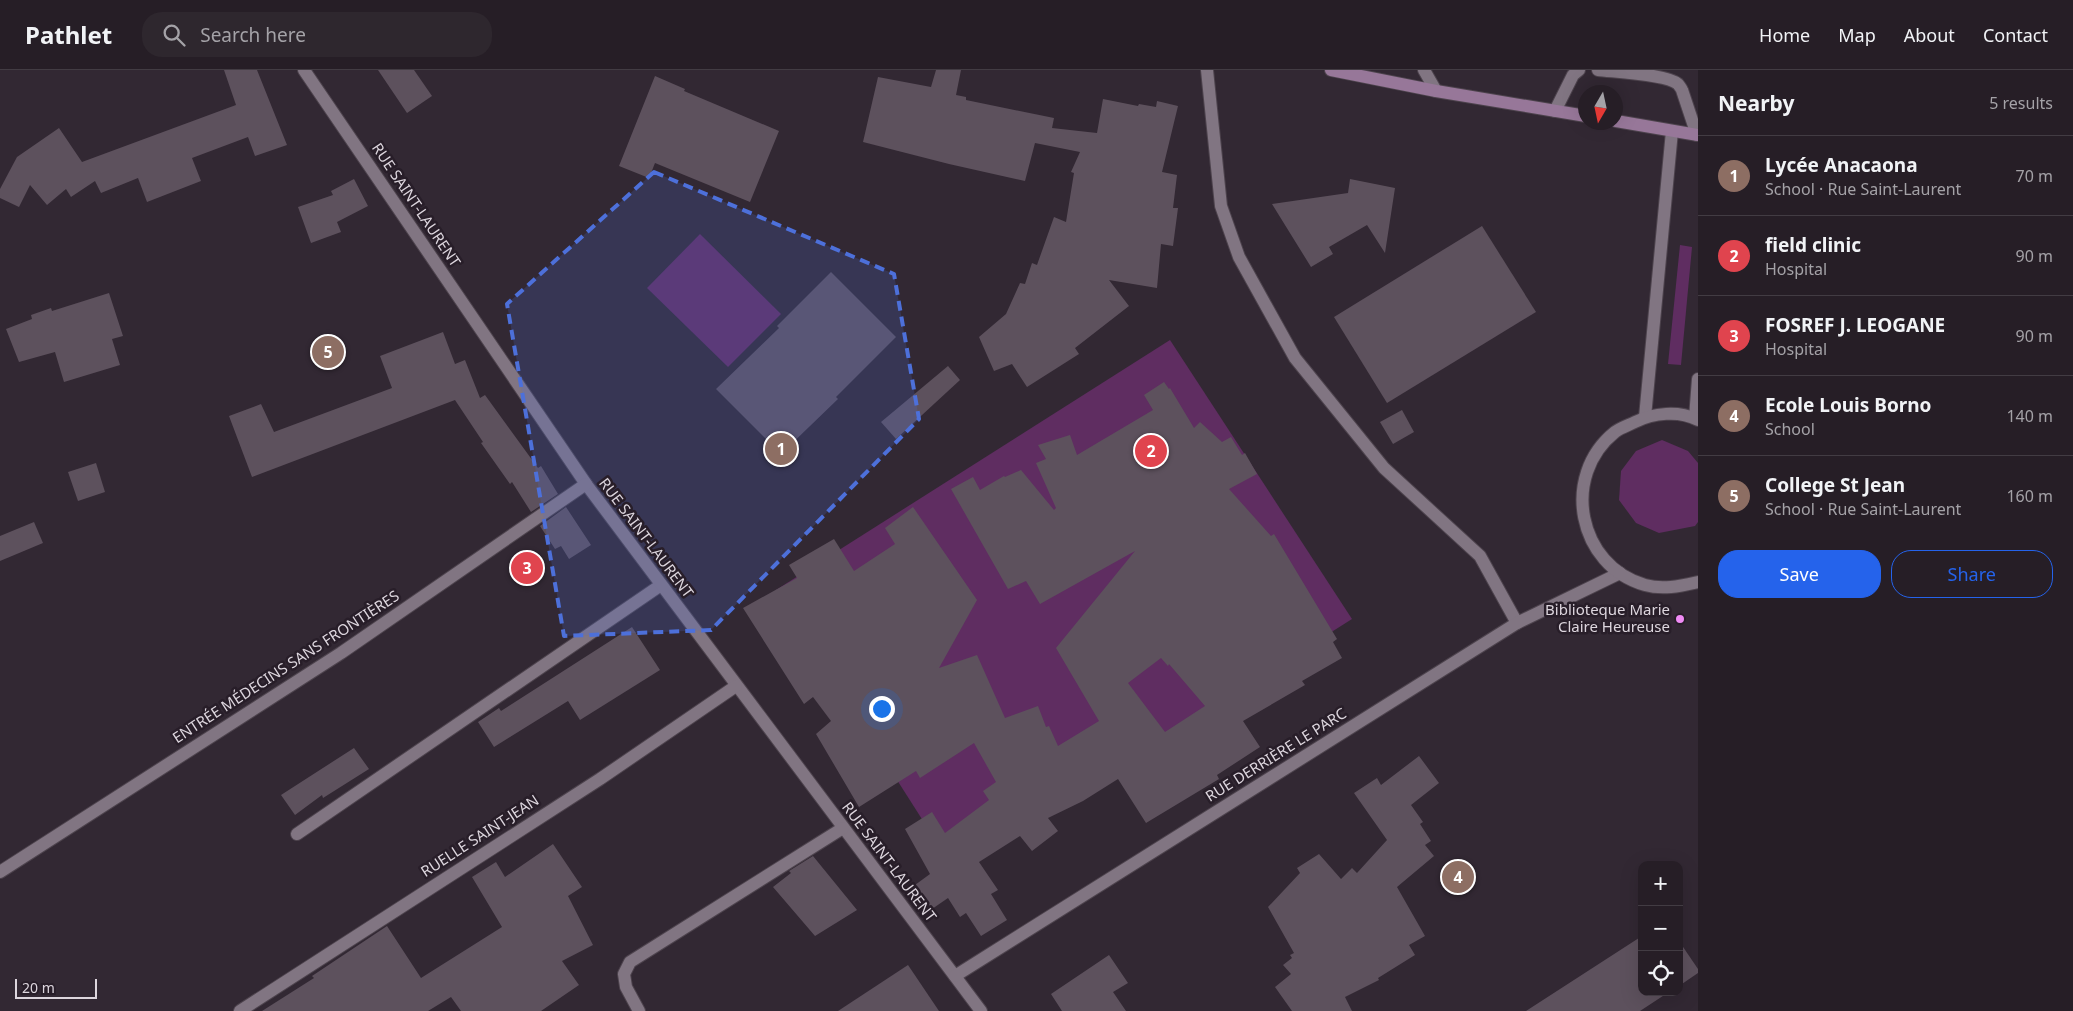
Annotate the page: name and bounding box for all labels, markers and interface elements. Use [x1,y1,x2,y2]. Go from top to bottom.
search box [142,12,492,57]
text: Pathlet [25,18,112,51]
icon: search [160,21,188,49]
text: Search here [200,22,306,48]
text: Home [1759,23,1810,47]
text: Map [1838,23,1876,47]
text: About [1904,23,1955,47]
text: Contact [1983,23,2048,47]
north arrow [1578,85,1623,130]
text: Nearby [1718,89,1794,117]
text: 5 results [1989,92,2053,114]
street label: RUE SAINT-LAURENT [368,139,466,271]
text: Lycée Anacaona [1765,152,1918,178]
text: 1 [1729,165,1739,187]
text: 70 m [2016,165,2053,187]
text: School · Rue Saint-Laurent [1765,178,1961,200]
text: field clinic [1765,232,1861,258]
text: 2 [1729,245,1739,267]
text: 90 m [2016,245,2053,267]
text: Hospital [1765,258,1827,280]
text: FOSREF J. LEOGANE [1765,312,1945,338]
text: 3 [1729,325,1739,347]
text: 90 m [2016,325,2053,347]
pin: 5 [312,333,344,371]
text: Hospital [1765,338,1827,360]
text: Ecole Louis Borno [1765,392,1932,418]
text: 4 [1729,405,1739,427]
text: 140 m [2006,405,2053,427]
text: School [1765,418,1815,440]
pin: 1 [765,430,797,468]
pin: 2 [1135,432,1167,470]
text: College St Jean [1765,472,1905,498]
street label: RUE SAINT-LAURENT [595,473,699,602]
text: 5 [1729,485,1739,507]
text: 160 m [2006,485,2053,507]
text: School · Rue Saint-Laurent [1765,498,1961,520]
pin: 3 [511,549,543,587]
button: Save [1718,550,1881,598]
button: Share [1891,550,2053,598]
street label: ENTRÉE MÉDECINS SANS FRONTIÈRES [168,585,403,747]
place label: Biblioteque Marie Claire Heureuse [1545,599,1670,636]
marker: Biblioteque Marie Claire Heureuse [1674,613,1686,625]
your location [869,696,895,722]
street label: RUE DERRIÈRE LE PARC [1201,702,1350,806]
street label: RUELLE SAINT-JEAN [417,789,542,881]
street label: RUE SAINT-LAURENT [838,797,942,926]
pin: 4 [1442,858,1474,896]
map controls [1638,861,1683,996]
button: + [1638,861,1683,906]
button: − [1638,906,1683,951]
button: locate [1638,951,1683,996]
scale bar [15,976,98,999]
text: 20 m [22,978,55,997]

